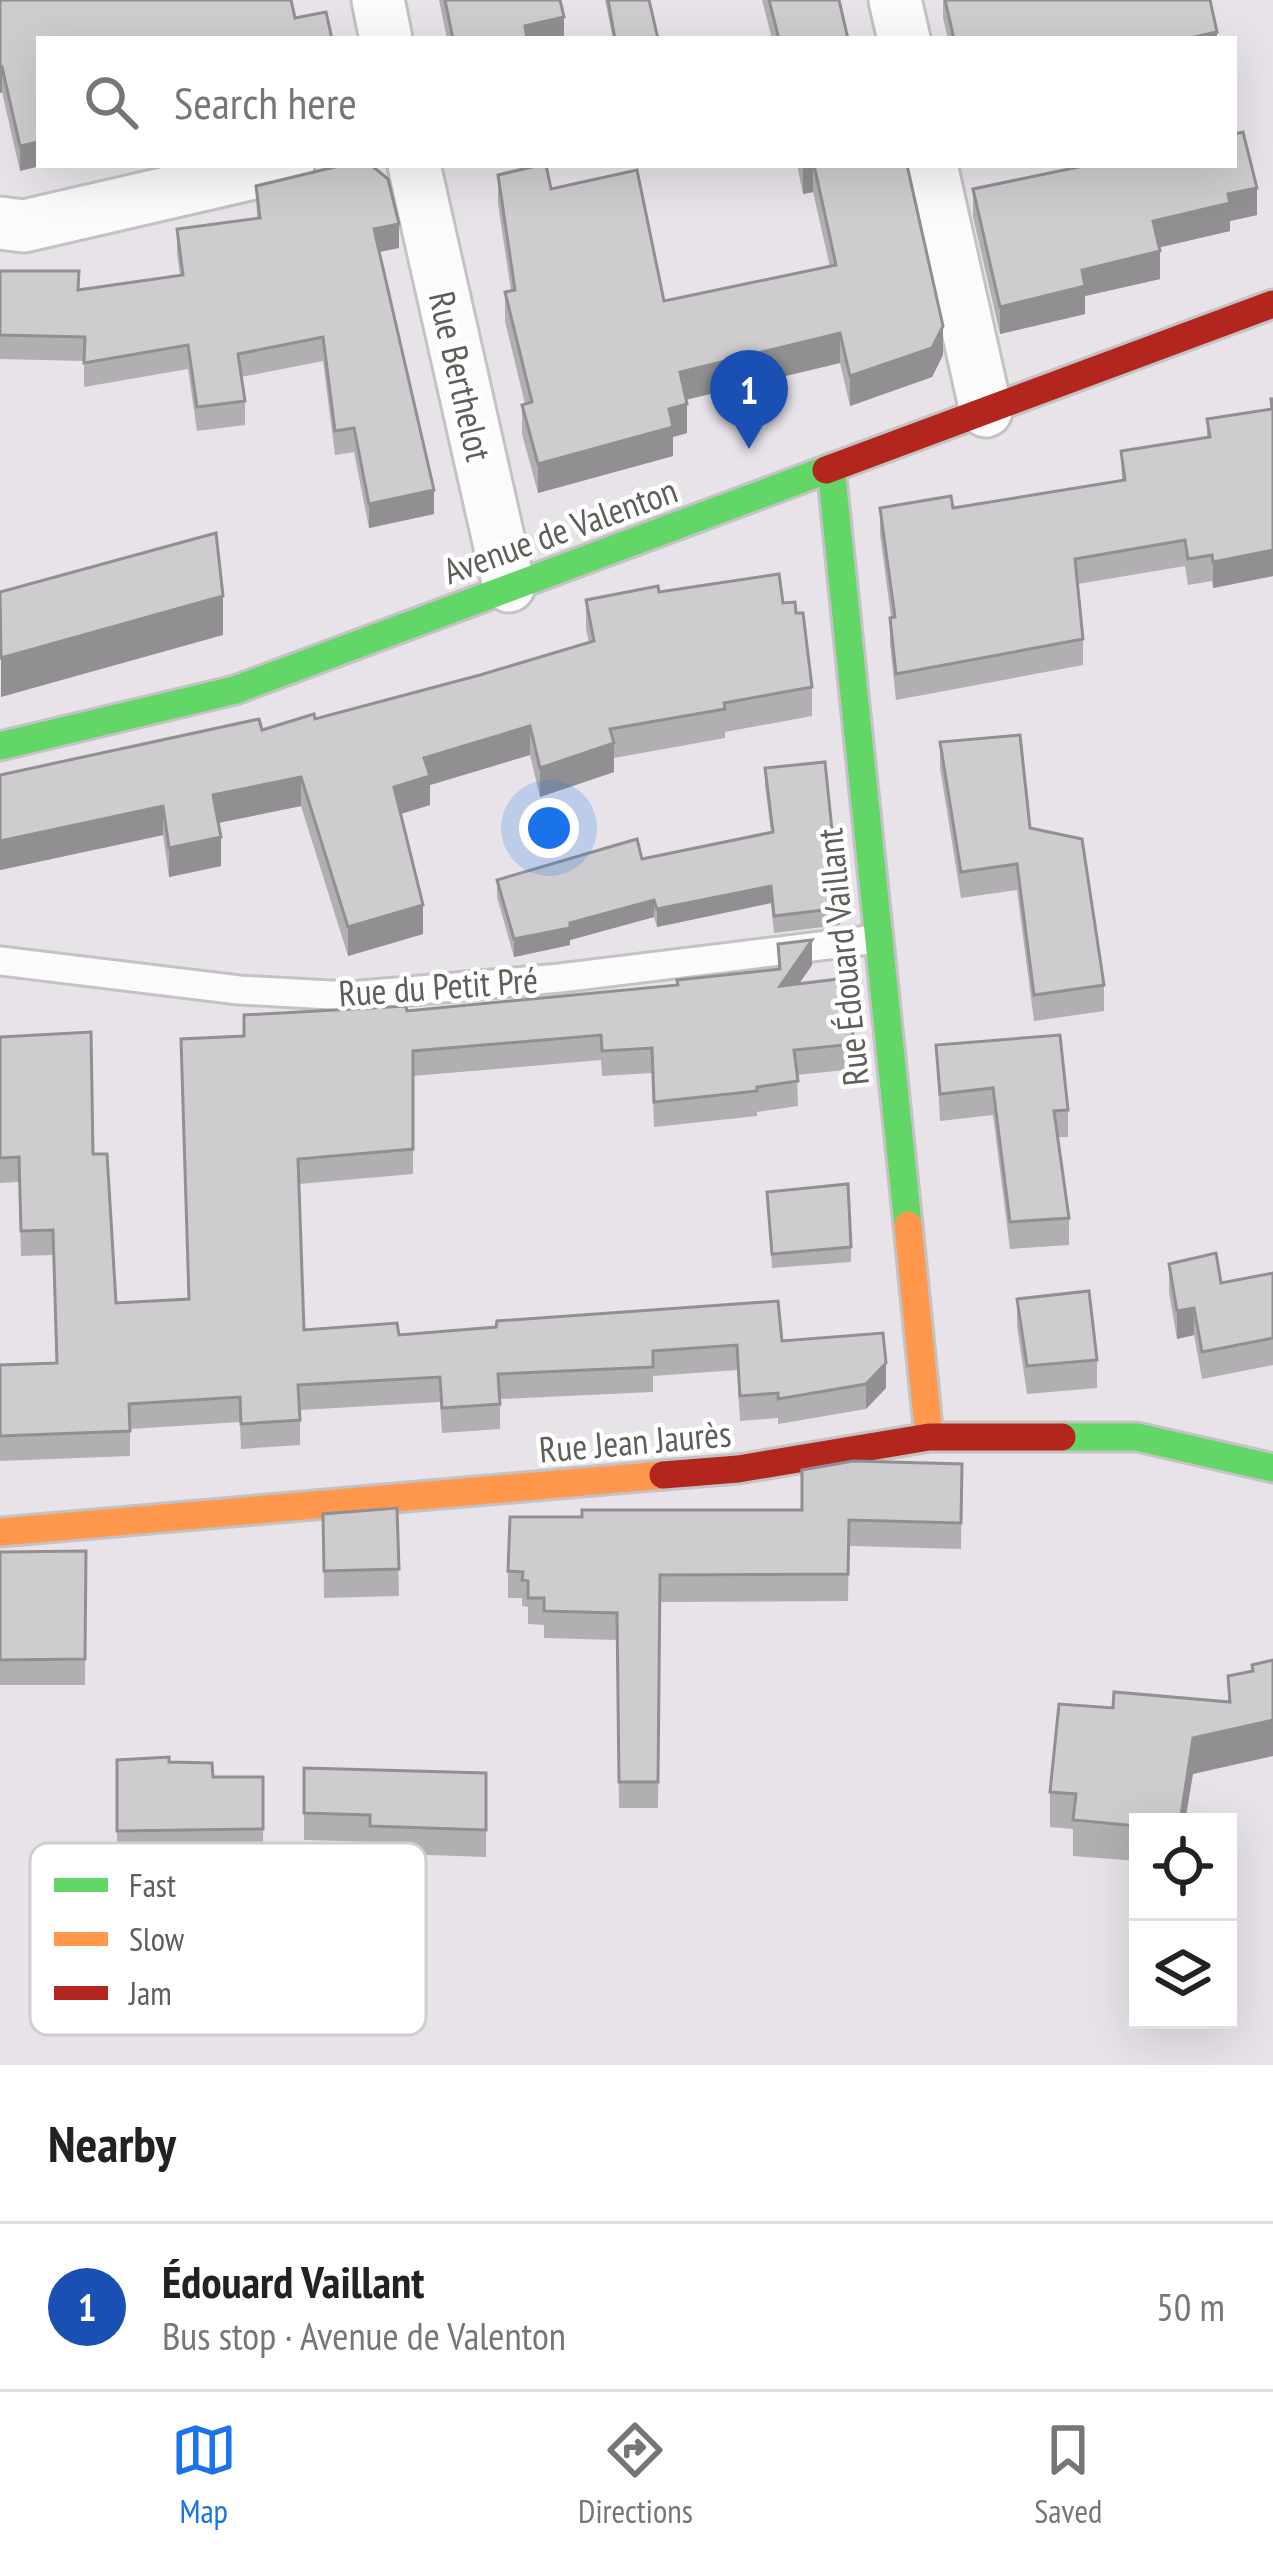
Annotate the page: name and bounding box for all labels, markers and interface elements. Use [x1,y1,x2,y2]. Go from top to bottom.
search box [36,36,1237,168]
icon: search [78,69,144,135]
text: Search here [174,73,357,131]
street label: Rue Berthelot [419,287,503,465]
pin: 1 [710,350,788,449]
street label: Avenue de Valenton [437,466,683,594]
your location [519,798,579,858]
street label: Rue Édouard Vaillant [805,826,879,1088]
street label: Rue du Petit Pré [337,956,539,1016]
street label: Rue Jean Jaurès [537,1409,733,1473]
map controls [1129,1813,1237,2029]
button: locate [1129,1813,1237,1921]
legend [30,1843,426,2035]
text: Fast [129,1863,176,1906]
text: Slow [129,1917,185,1960]
button: layers [1129,1921,1237,2029]
text: Jam [128,1971,172,2014]
text: Nearby [48,2110,176,2176]
text: Édouard Vaillant [162,2252,424,2310]
text: 1 [78,2281,96,2332]
text: 50 m [1156,2281,1225,2332]
text: Bus stop · Avenue de Valenton [162,2310,566,2361]
tab: Map [171,2417,237,2532]
tab: Directions [578,2417,693,2532]
tab: Saved [1034,2417,1102,2532]

